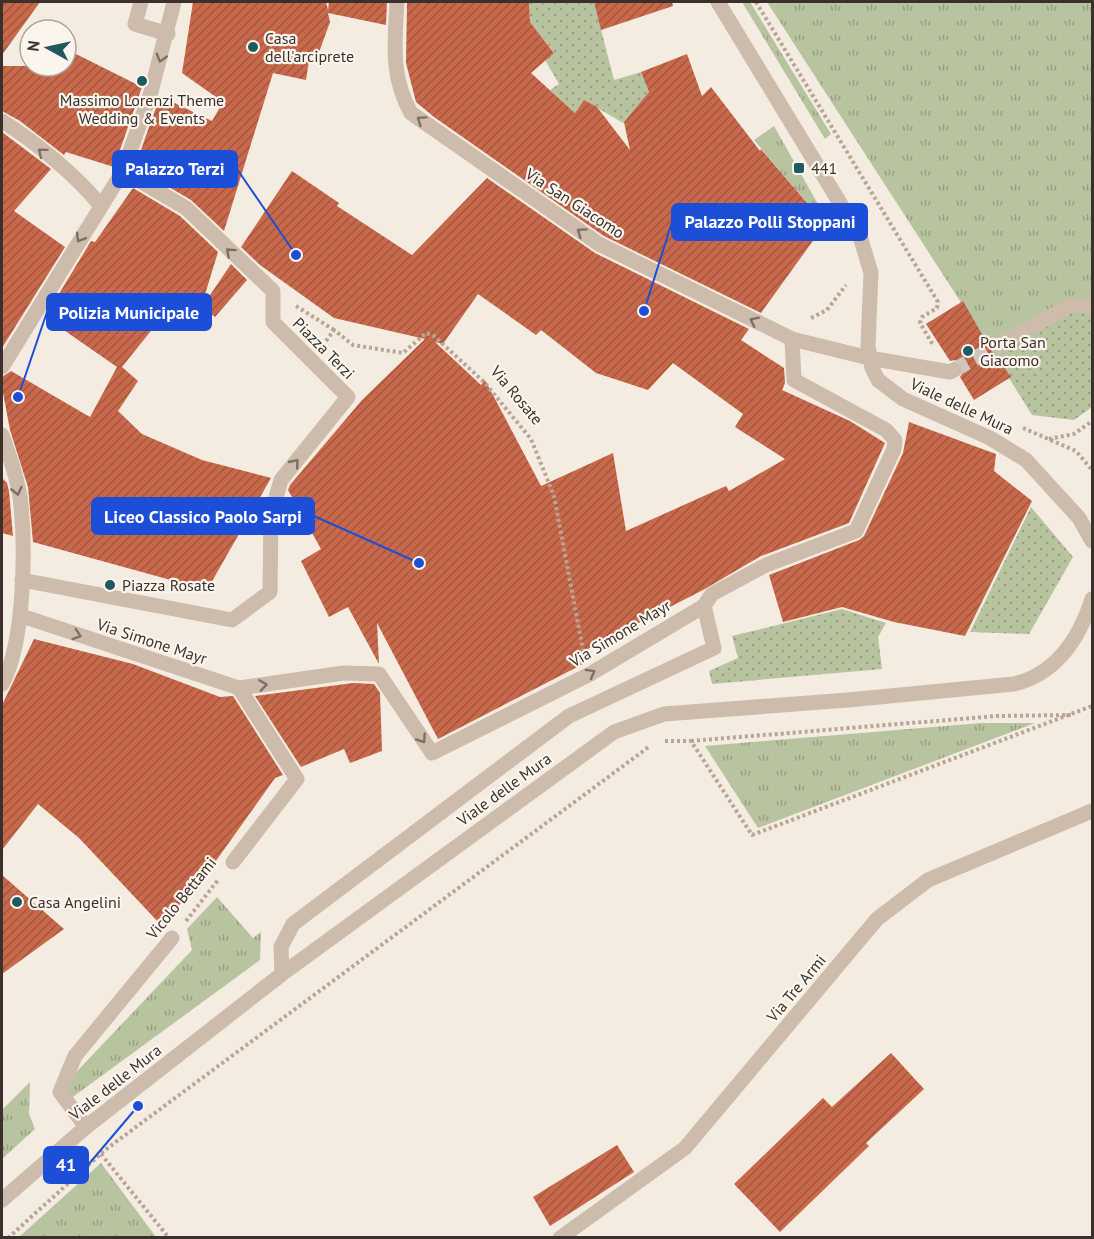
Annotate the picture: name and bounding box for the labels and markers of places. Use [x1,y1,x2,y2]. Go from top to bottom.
place label: Casa dell'arciprete [265,28,354,66]
marker: Casa dell'arciprete [246,40,260,54]
marker: Massimo Lorenzi Theme Wedding & Events [135,74,149,88]
place label: Massimo Lorenzi Theme Wedding & Events [60,90,224,128]
callout: Palazzo Terzi [113,151,237,187]
place label: 441 [811,158,837,178]
marker: 441 [792,161,806,175]
callout: Palazzo Polli Stoppani [672,204,867,240]
callout: Polizia Municipale [47,294,211,330]
place label: Porta San Giacomo [980,332,1046,370]
marker: Porta San Giacomo [961,344,975,358]
callout: Liceo Classico Paolo Sarpi [92,498,314,534]
place label: Piazza Rosate [122,575,215,595]
marker: Piazza Rosate [103,578,117,592]
place label: Casa Angelini [29,892,121,912]
marker: Casa Angelini [10,895,24,909]
callout: 41 [44,1147,88,1183]

